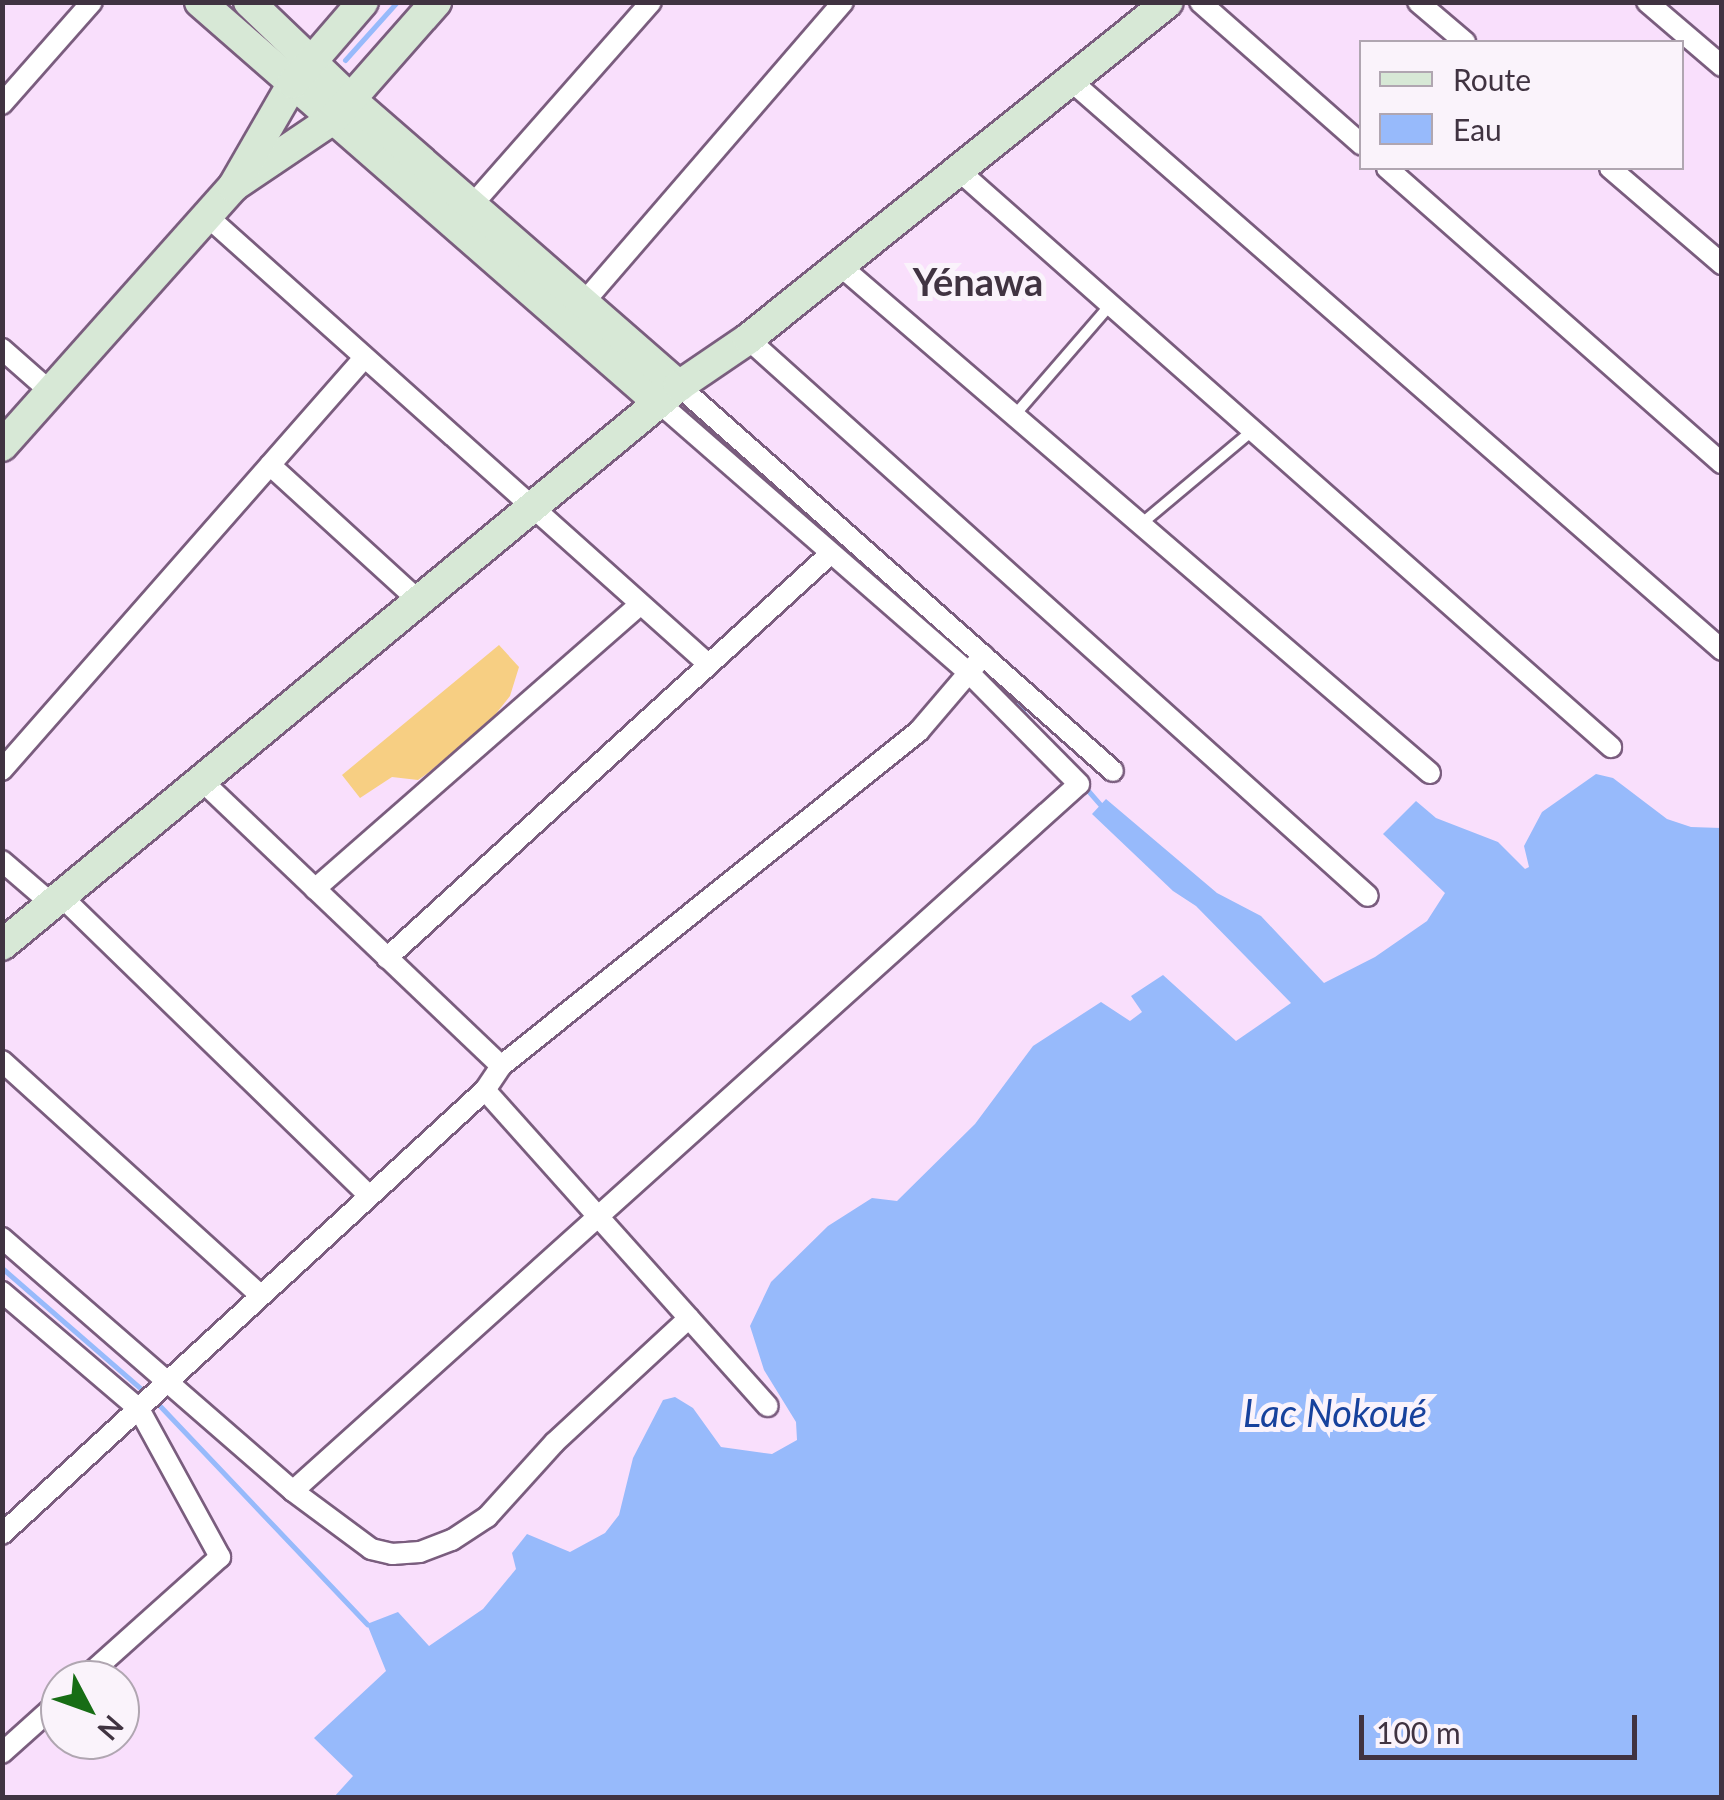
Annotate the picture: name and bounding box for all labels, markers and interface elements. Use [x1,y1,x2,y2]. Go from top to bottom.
legend [1359,40,1684,170]
text: Route [1453,61,1531,97]
text: Eau [1453,111,1502,147]
district label: Yénawa [913,259,1043,305]
water label: Lac Nokoué [1243,1390,1427,1436]
north arrow [40,1660,140,1760]
scale bar [1364,1695,1642,1757]
text: N [91,1709,131,1748]
text: 100 m [1376,1714,1461,1750]

